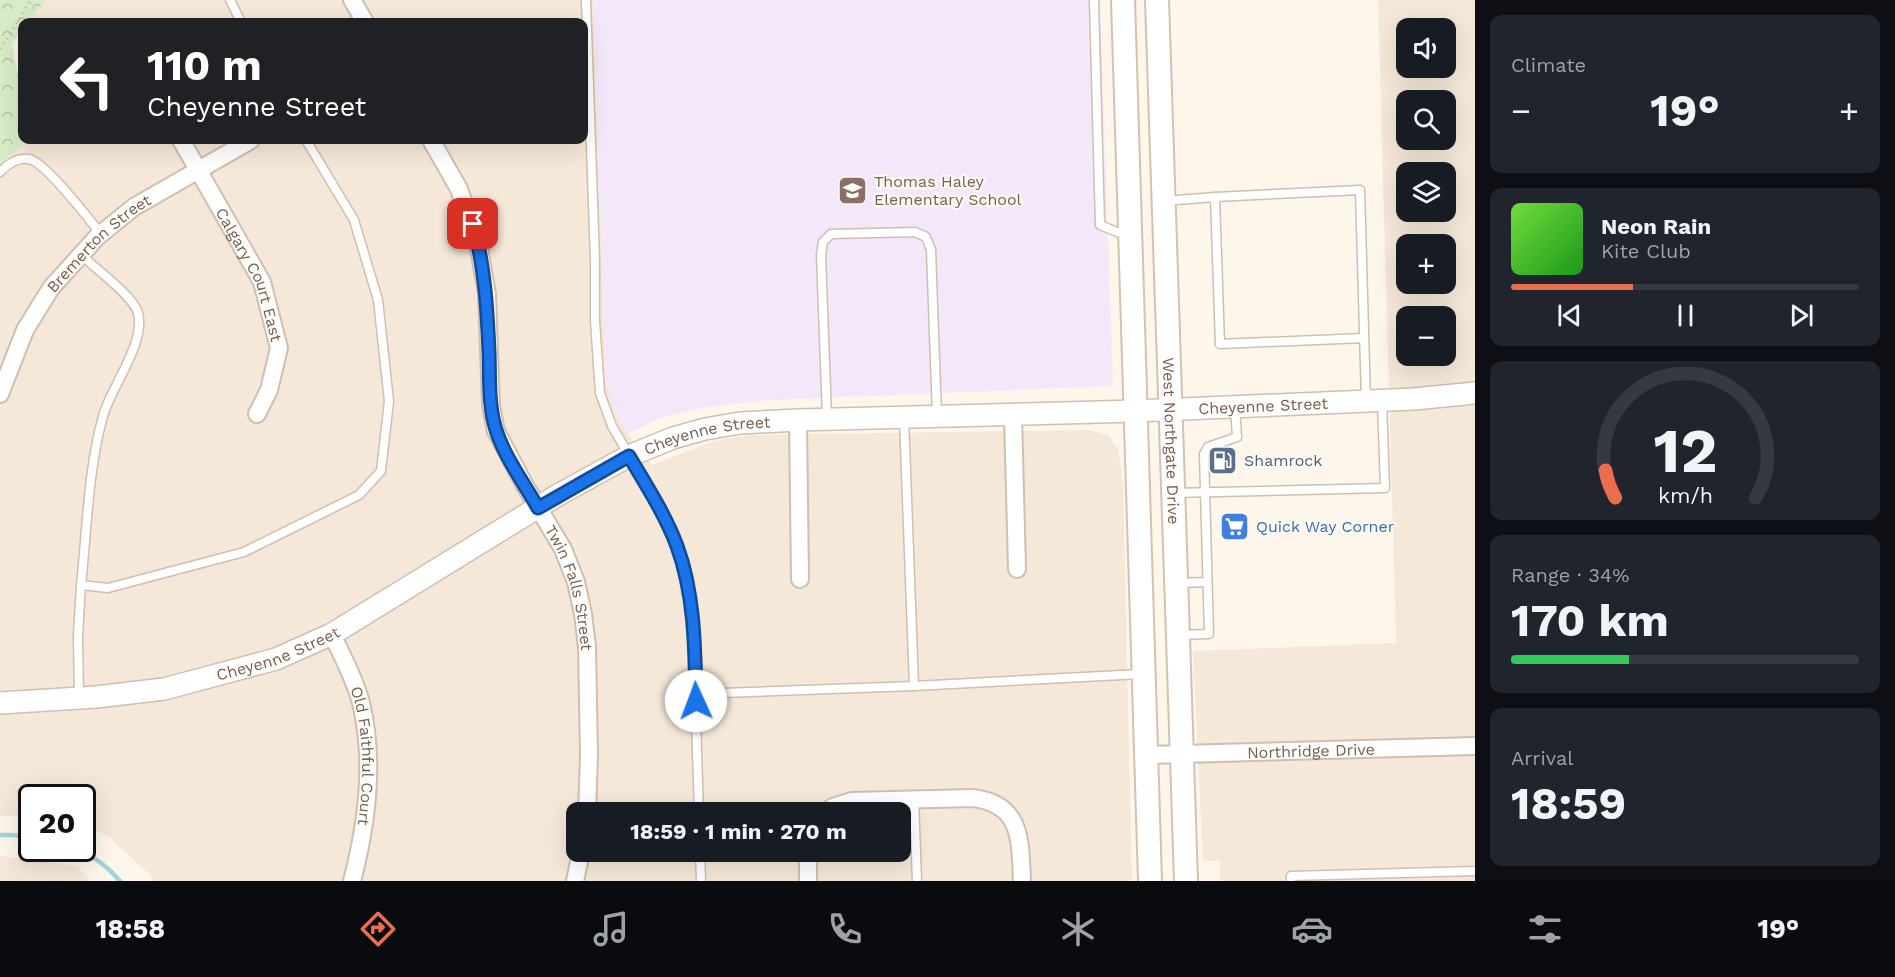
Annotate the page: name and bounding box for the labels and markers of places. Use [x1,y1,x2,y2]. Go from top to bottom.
place label: Thomas Haley Elementary School [874,172,1022,209]
school or university icon: Thomas Haley Elementary School [837,174,869,206]
pin [447,198,498,249]
fuel station icon: Shamrock [1207,444,1239,476]
place label: Shamrock [1244,451,1322,470]
supermarket icon: Quick Way Corner [1219,510,1251,542]
place label: Quick Way Corner [1256,517,1395,536]

